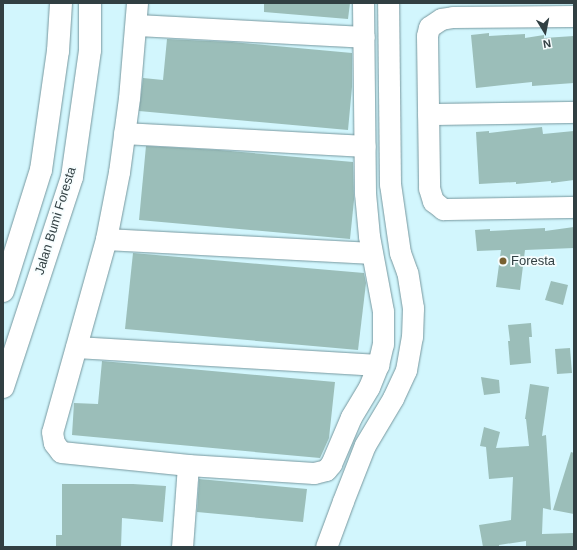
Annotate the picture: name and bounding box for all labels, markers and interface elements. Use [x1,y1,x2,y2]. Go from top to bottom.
north arrow [525,12,565,52]
text: N [542,37,552,50]
street label: Jalan Bumi Foresta [32,165,80,277]
place label: Foresta [511,253,555,269]
marker: Foresta [498,256,508,266]

